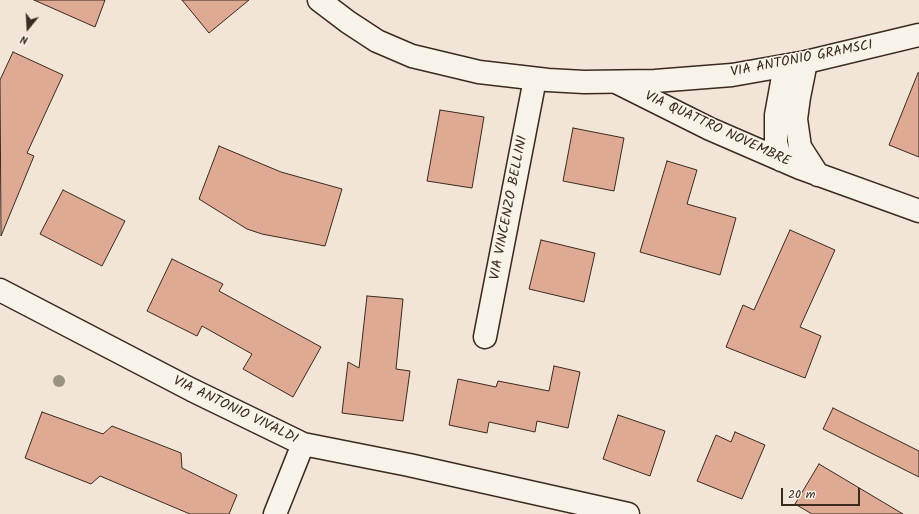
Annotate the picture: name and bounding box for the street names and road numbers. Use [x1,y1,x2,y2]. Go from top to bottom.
street label: VIA ANTONIO GRAMSCI [730,38,874,82]
street label: VIA QUATTRO NOVEMBRE [641,89,793,171]
street label: VIA VINCENZO BELLINI [488,134,532,282]
street label: VIA ANTONIO VIVALDI [170,373,300,449]

